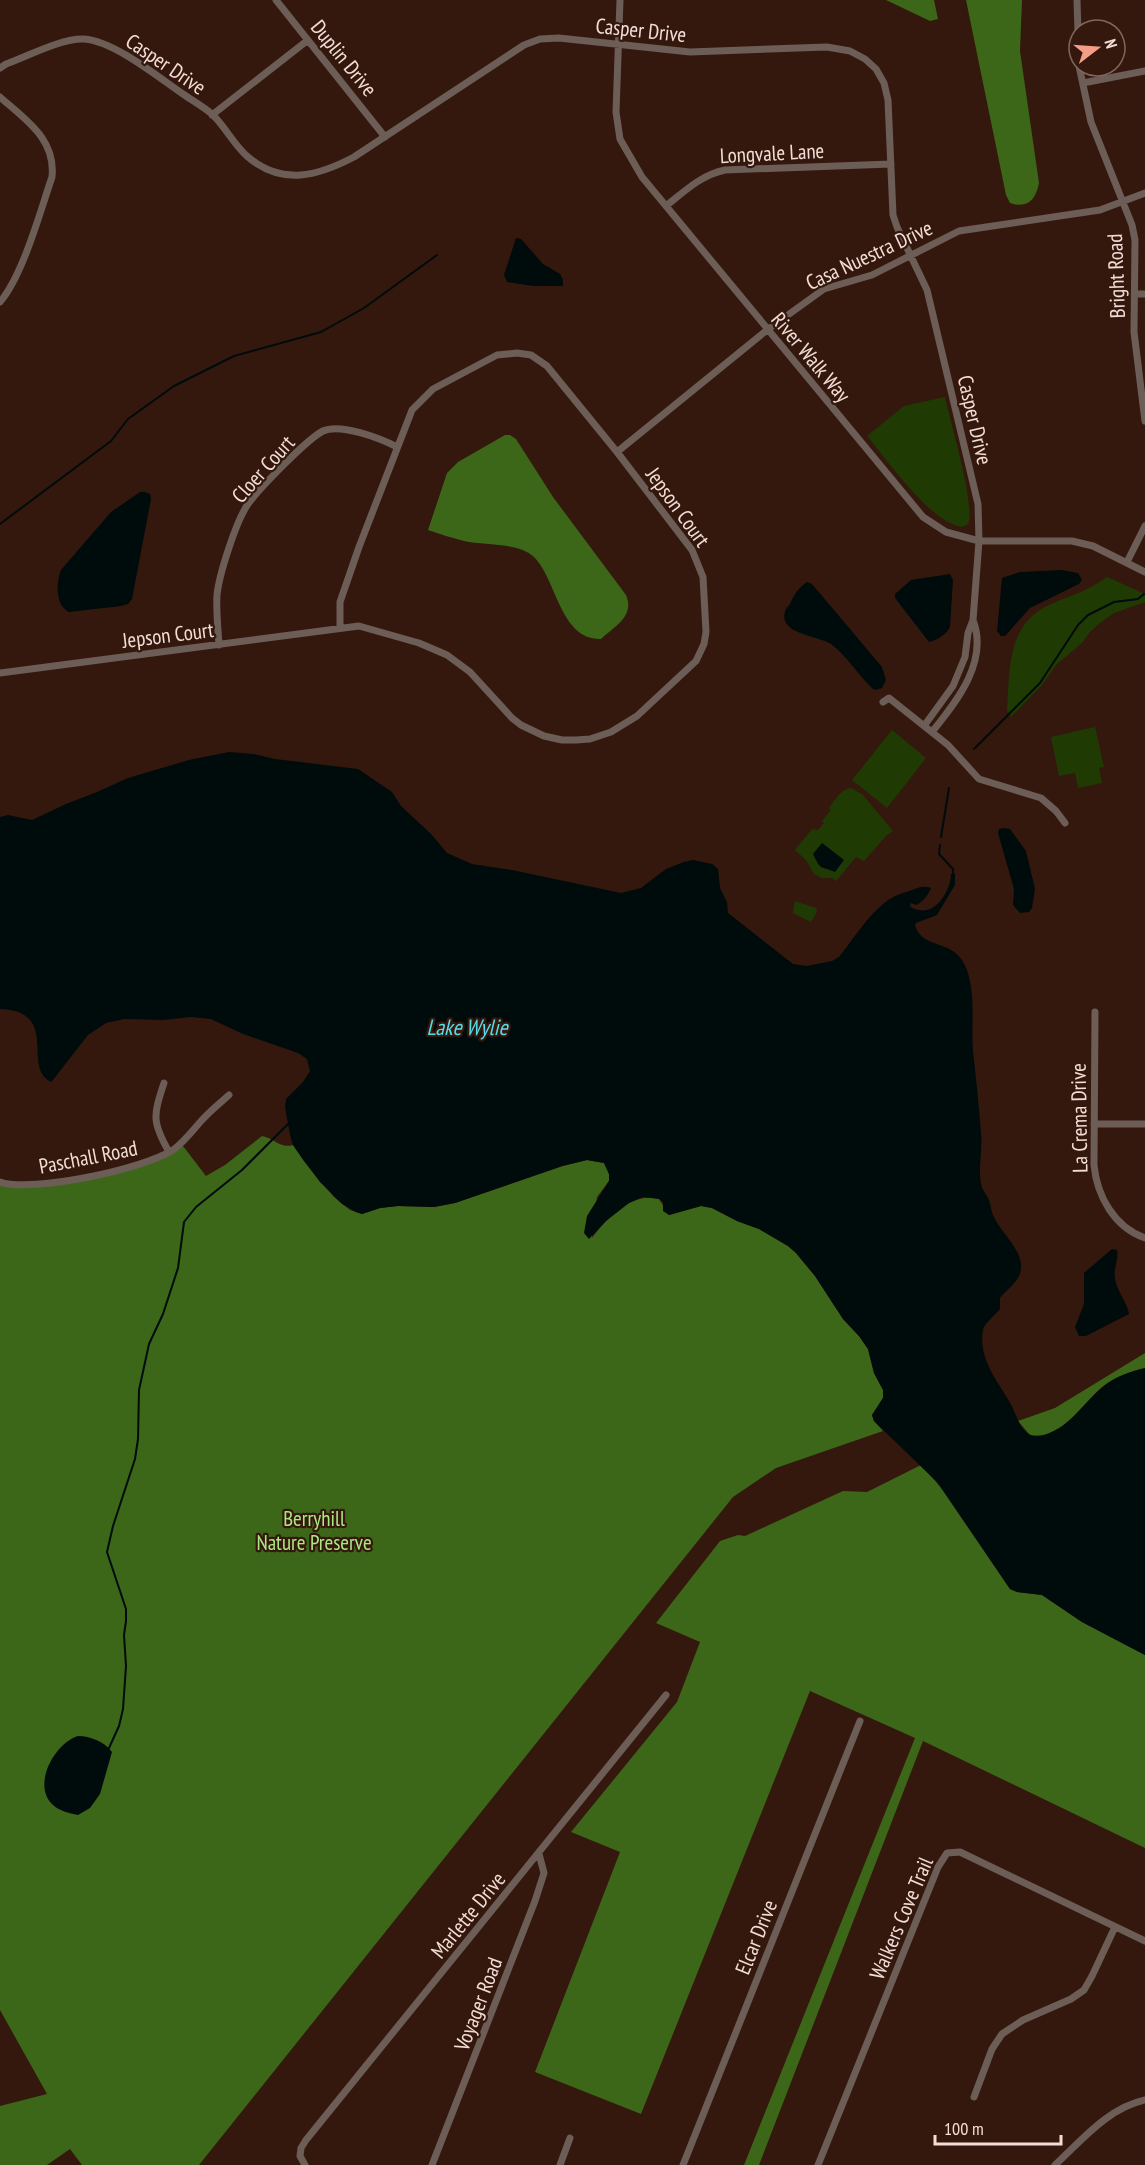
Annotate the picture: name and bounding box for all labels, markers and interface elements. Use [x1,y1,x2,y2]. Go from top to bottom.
street label: Casper Drive [594,12,688,48]
street label: Duplin Drive [305,14,383,102]
north arrow [1067,18,1127,78]
street label: Casper Drive [121,27,211,101]
text: N [1101,37,1122,51]
street label: Longvale Lane [719,137,825,169]
street label: Casa Nuestra Drive [801,214,937,296]
street label: Bright Road [1101,233,1131,319]
street label: River Walk Way [765,306,857,408]
street label: Casper Drive [952,373,998,467]
street label: Cloer Court [226,429,301,508]
street label: Jepson Court [639,461,716,552]
street label: Jepson Court [120,616,216,654]
water label: Lake Wylie [426,1013,509,1041]
street label: La Crema Drive [1065,1063,1093,1173]
street label: Paschall Road [37,1134,139,1180]
park label: Berryhill Nature Preserve [256,1505,372,1556]
street label: Walkers Cove Trail [863,1853,939,1983]
street label: Marlette Drive [425,1866,511,1964]
street label: Elcar Drive [729,1896,783,1978]
street label: Voyager Road [448,1954,508,2055]
scale bar [935,2108,1061,2146]
text: 100 m [944,2117,984,2140]

